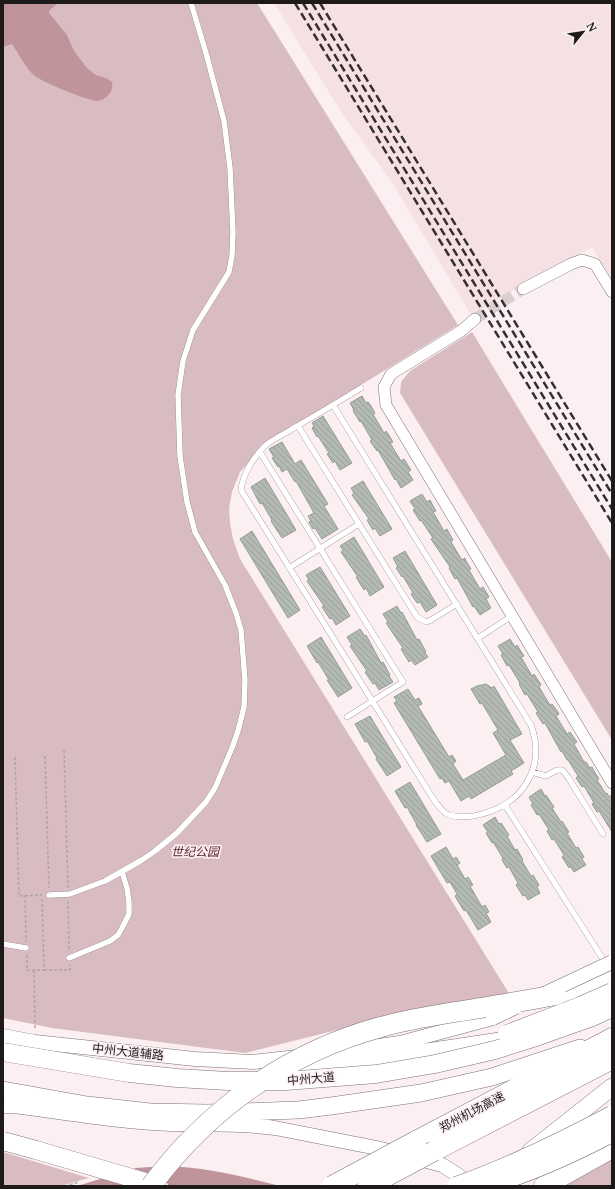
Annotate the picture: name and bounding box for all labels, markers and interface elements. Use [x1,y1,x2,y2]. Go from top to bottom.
north arrow [563,12,603,52]
text: N [583,19,601,35]
park label: 世纪公园 [171,843,221,860]
street label: 中州大道辅路 [91,1039,165,1064]
street label: 中州大道 [286,1068,336,1089]
street label: 郑州机场高速 [436,1087,508,1136]

